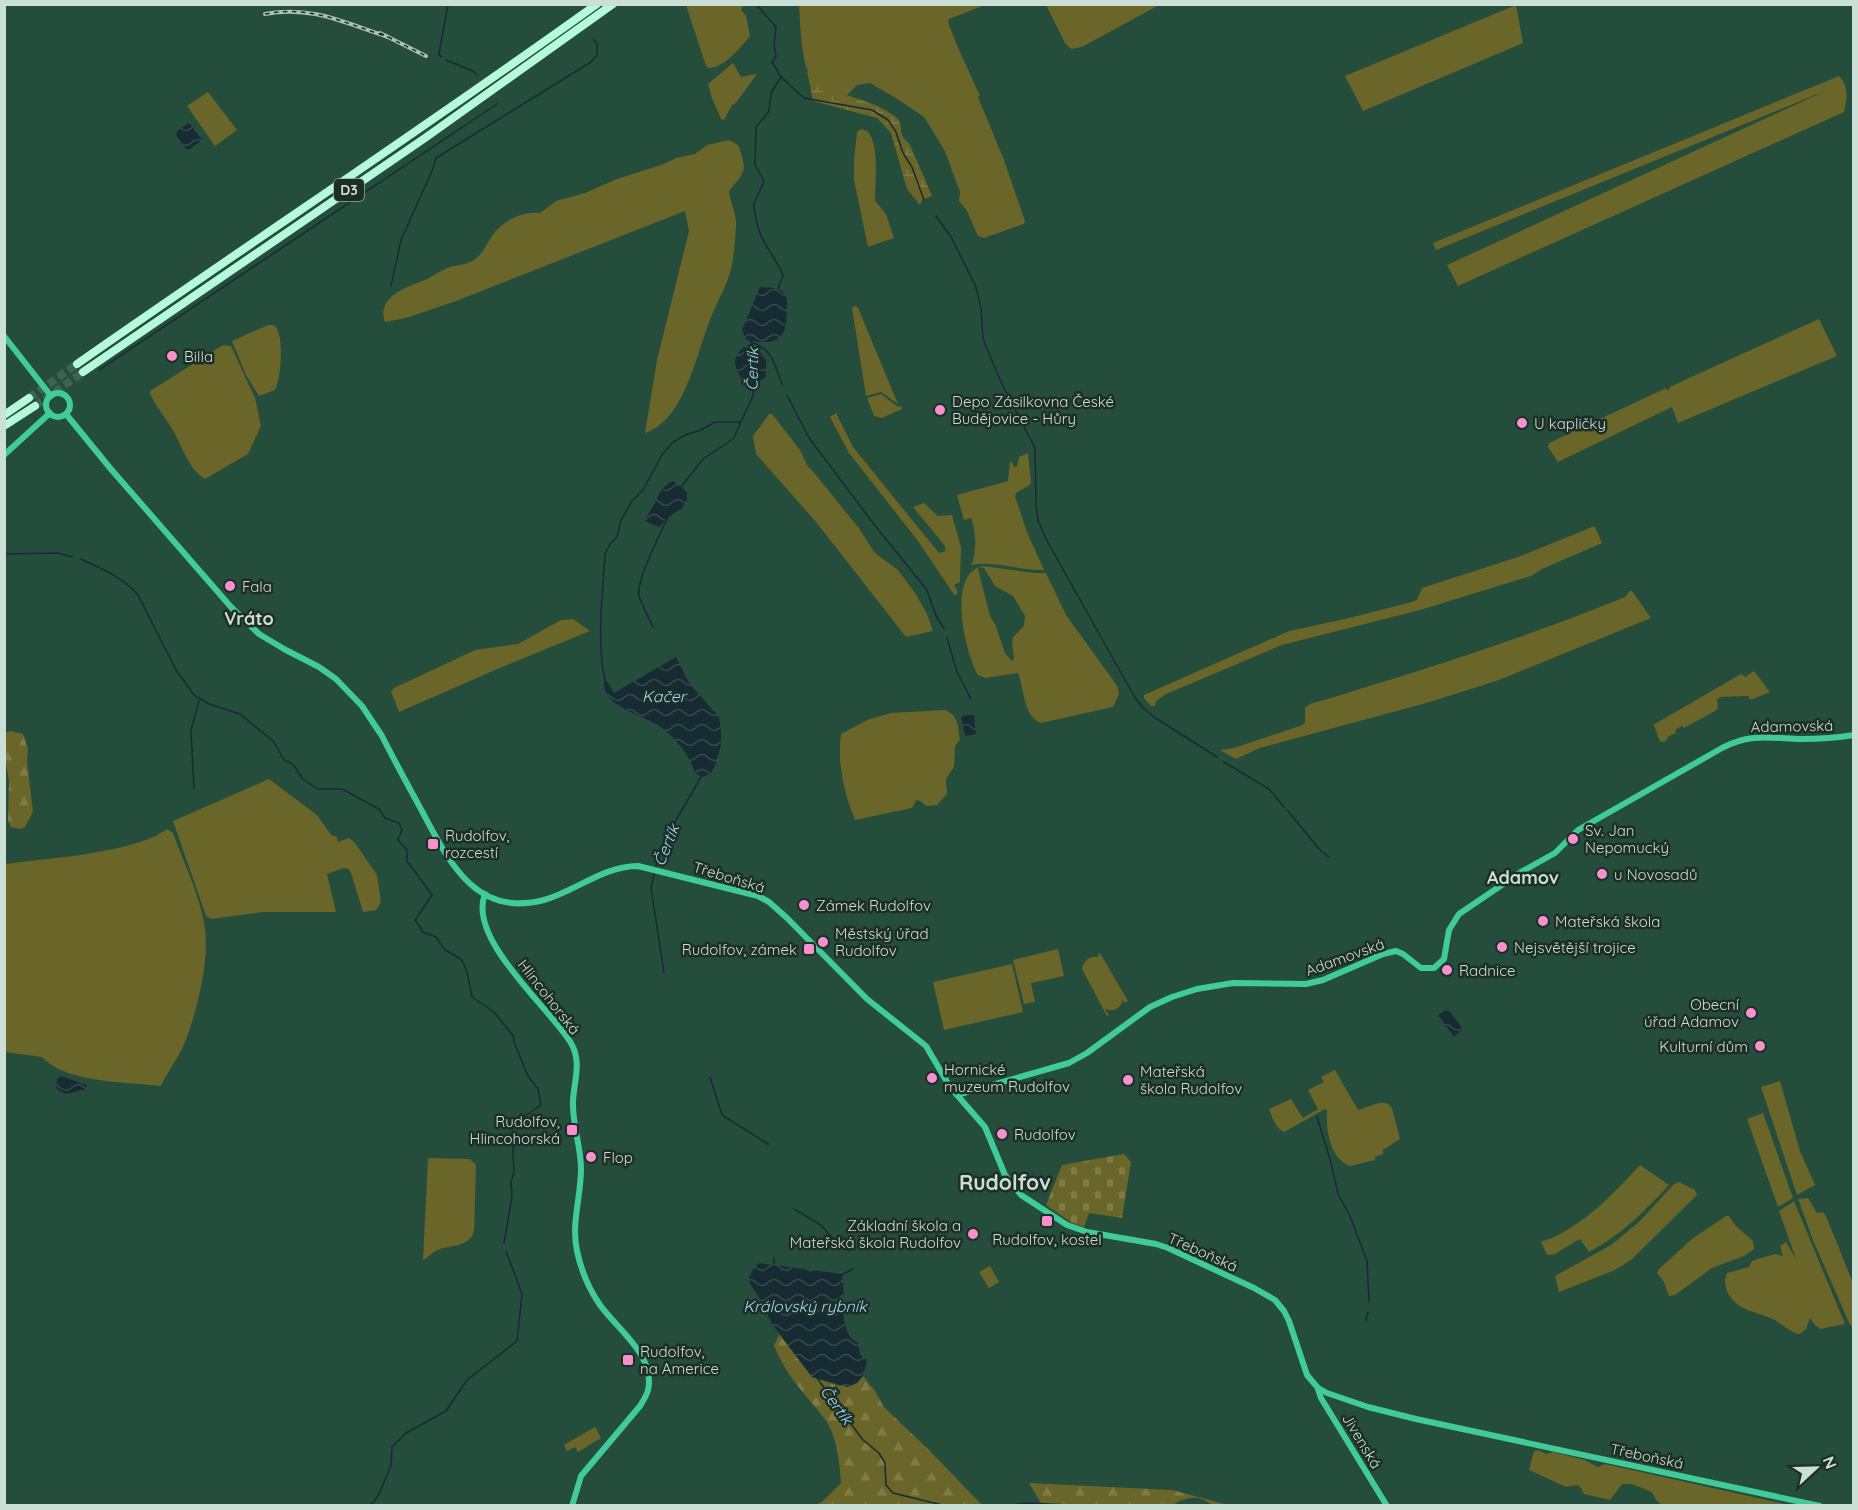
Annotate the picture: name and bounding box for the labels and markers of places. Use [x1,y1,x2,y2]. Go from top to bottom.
place label: Billa [184,347,213,366]
marker: Billa [165,349,179,363]
place label: Depo Zásilkovna České Budějovice - Hůry [952,392,1114,428]
marker: Depo Zásilkovna České Budějovice - Hůry [933,403,947,417]
place label: U kapličky [1534,414,1606,433]
marker: U kapličky [1515,416,1529,430]
place label: Fala [242,577,272,596]
marker: Fala [223,579,237,593]
place label: Sv. Jan Nepomucký [1585,821,1669,857]
place label: Rudolfov, rozcestí [445,826,510,862]
marker: Sv. Jan Nepomucký [1566,832,1580,846]
marker: Rudolfov, rozcestí [426,837,440,851]
place label: u Novosadů [1614,865,1698,884]
marker: u Novosadů [1595,867,1609,881]
place label: Zámek Rudolfov [816,896,931,915]
marker: Zámek Rudolfov [797,898,811,912]
place label: Mateřská škola [1555,912,1660,931]
marker: Mateřská škola [1536,914,1550,928]
place label: Městský úřad Rudolfov [835,924,928,960]
marker: Městský úřad Rudolfov [816,935,830,949]
place label: Nejsvětější trojice [1514,938,1636,957]
place label: Rudolfov, zámek [682,940,797,959]
marker: Nejsvětější trojice [1495,940,1509,954]
marker: Rudolfov, zámek [802,942,816,956]
place label: Radnice [1459,961,1515,980]
marker: Radnice [1440,963,1454,977]
place label: Obecní úřad Adamov [1644,995,1740,1031]
marker: Obecní úřad Adamov [1744,1006,1758,1020]
place label: Kulturní dům [1659,1037,1748,1056]
marker: Kulturní dům [1753,1039,1767,1053]
place label: Hornické muzeum Rudolfov [944,1060,1070,1096]
place label: Mateřská škola Rudolfov [1140,1062,1242,1098]
marker: Hornické muzeum Rudolfov [925,1071,939,1085]
marker: Mateřská škola Rudolfov [1121,1073,1135,1087]
place label: Rudolfov, Hlincohorská [470,1112,560,1148]
marker: Rudolfov, Hlincohorská [565,1123,579,1137]
place label: Rudolfov [1014,1125,1076,1144]
marker: Rudolfov [995,1127,1009,1141]
place label: Flop [603,1148,633,1167]
marker: Flop [584,1150,598,1164]
marker: Rudolfov, kostel [1040,1214,1054,1228]
place label: Základní škola a Mateřská škola Rudolfov [790,1216,961,1252]
marker: Základní škola a Mateřská škola Rudolfov [966,1227,980,1241]
place label: Rudolfov, kostel [992,1230,1102,1249]
place label: Rudolfov, na Americe [640,1342,719,1378]
marker: Rudolfov, na Americe [621,1353,635,1367]

